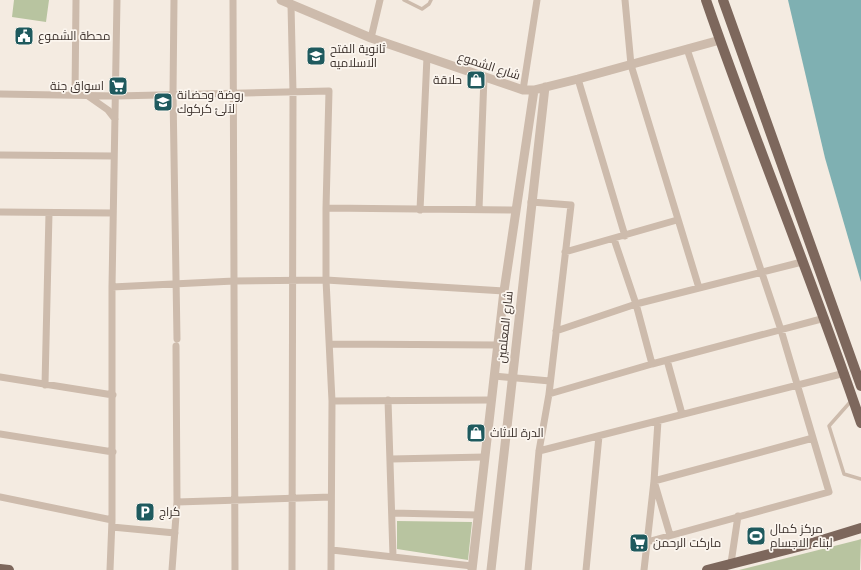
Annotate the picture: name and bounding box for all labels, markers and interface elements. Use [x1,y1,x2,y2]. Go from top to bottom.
public building icon: محطة الشموع [13,25,35,47]
place label: محطة الشموع [38,28,111,44]
place label: ثانوية الفتح الاسلاميه [330,41,386,70]
school or university icon: ثانوية الفتح الاسلاميه [305,45,327,67]
street label: شارع الشموع [456,48,522,84]
shop icon: حلاقة [465,69,487,91]
place label: حلاقة [433,72,462,87]
supermarket icon: اسواق جنة [107,75,129,97]
place label: اسواق جنة [50,78,104,93]
place label: روضة وحضانة لآلئ كركوك [177,87,244,116]
school or university icon: روضة وحضانة لآلئ كركوك [152,91,174,113]
street label: شارع المعلمين [493,290,517,364]
shop icon: الدرة للاثاث [465,422,487,444]
place label: الدرة للاثاث [490,425,544,440]
parking icon: كراج [134,501,156,523]
place label: كراج [159,504,180,520]
place label: مركز كمال لبناء الاجسام [770,521,833,551]
sports icon: مركز كمال لبناء الاجسام [745,525,767,547]
supermarket icon: ماركت الرحمن [628,532,650,554]
place label: ماركت الرحمن [653,535,721,550]

